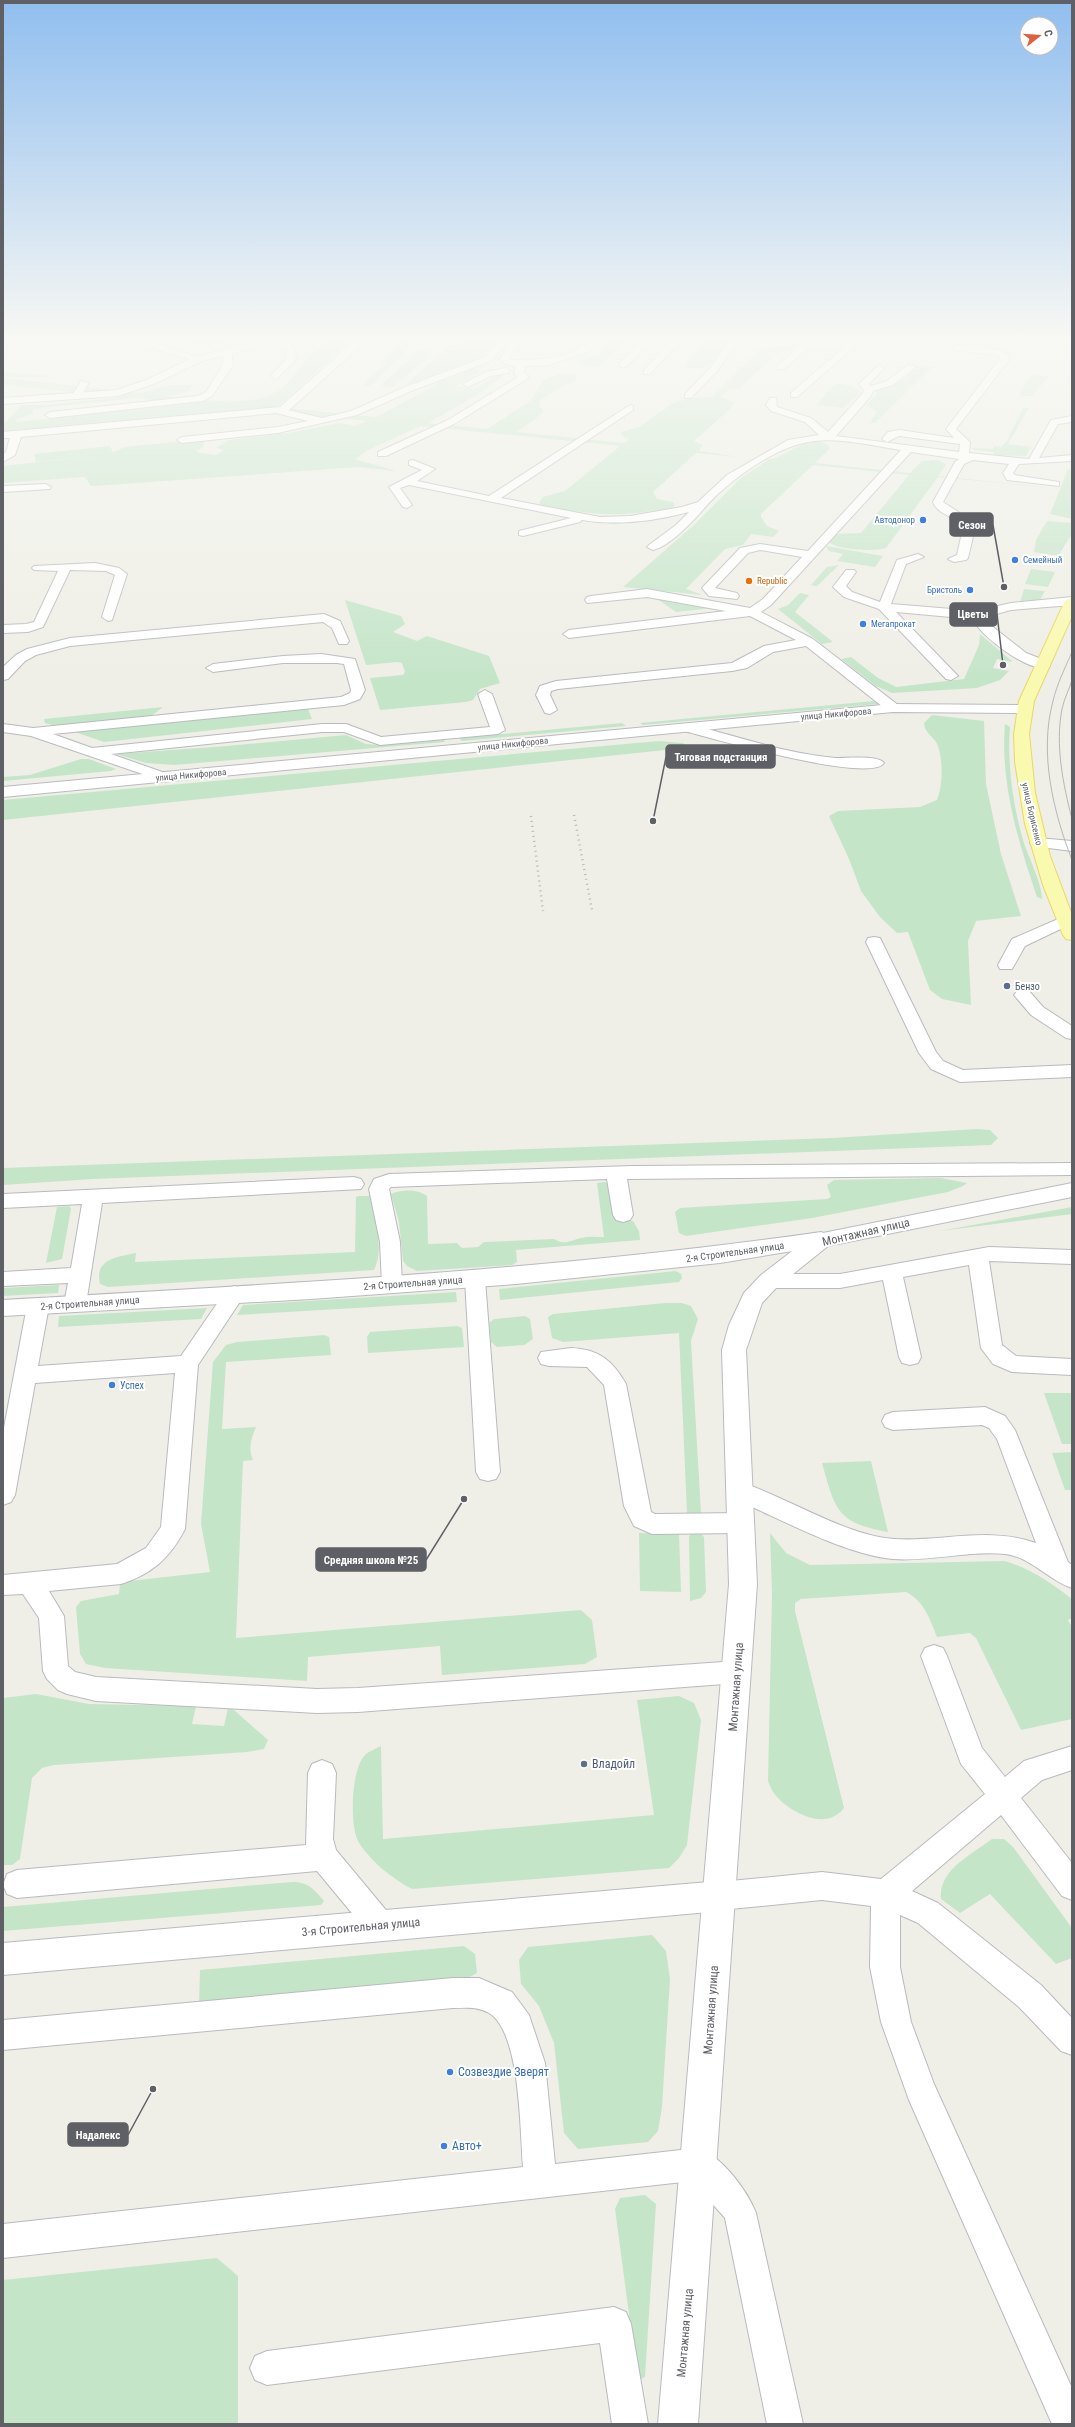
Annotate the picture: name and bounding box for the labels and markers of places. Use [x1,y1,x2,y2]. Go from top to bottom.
callout: Сезон [950,513,993,536]
place label: Автодонор [875,515,916,525]
marker: Автодонор [918,515,928,525]
marker: Семейный [1010,555,1020,565]
place label: Семейный [1023,555,1062,565]
marker: Republic [744,576,754,586]
place label: Republic [757,576,788,586]
place label: Бристоль [927,585,962,595]
marker: Бристоль [965,585,975,595]
callout: Цветы [950,603,997,626]
marker: Мегапрокат [858,619,868,629]
place label: Мегапрокат [871,619,916,629]
callout: Тяговая подстанция [666,745,775,768]
marker: Бензо [1002,981,1012,991]
place label: Бензо [1015,981,1040,992]
marker: Успех [107,1380,117,1390]
place label: Успех [120,1380,145,1391]
callout: Средняя школа №25 [316,1548,426,1571]
place label: Владойл [592,1757,635,1771]
marker: Владойл [579,1759,589,1769]
place label: Созвездие Зверят [458,2065,549,2079]
marker: Созвездие Зверят [445,2067,455,2077]
callout: Надалекс [68,2123,128,2146]
place label: Авто+ [452,2139,482,2153]
marker: Авто+ [439,2141,449,2151]

